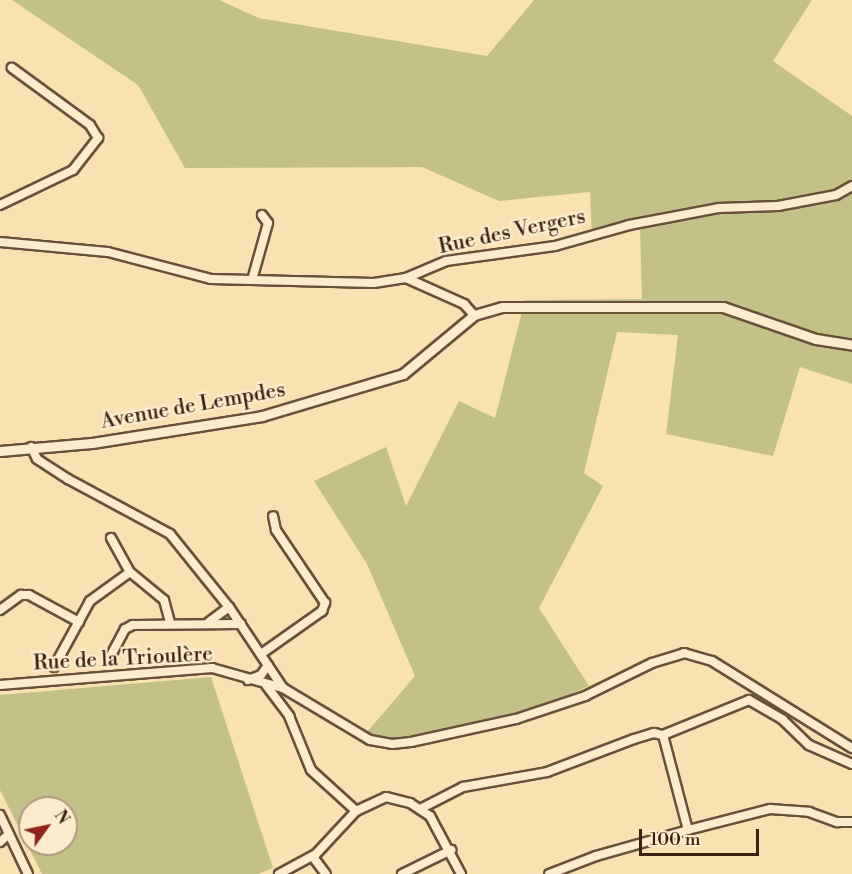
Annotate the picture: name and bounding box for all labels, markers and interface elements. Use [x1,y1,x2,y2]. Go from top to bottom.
street label: Rue des Vergers [436,204,588,260]
street label: Avenue de Lempdes [99,377,287,435]
street label: Rue de la Trioulère [33,642,213,676]
north arrow [18,796,78,856]
text: N [50,807,73,828]
scale bar [642,817,762,855]
text: 100 m [650,828,701,851]

